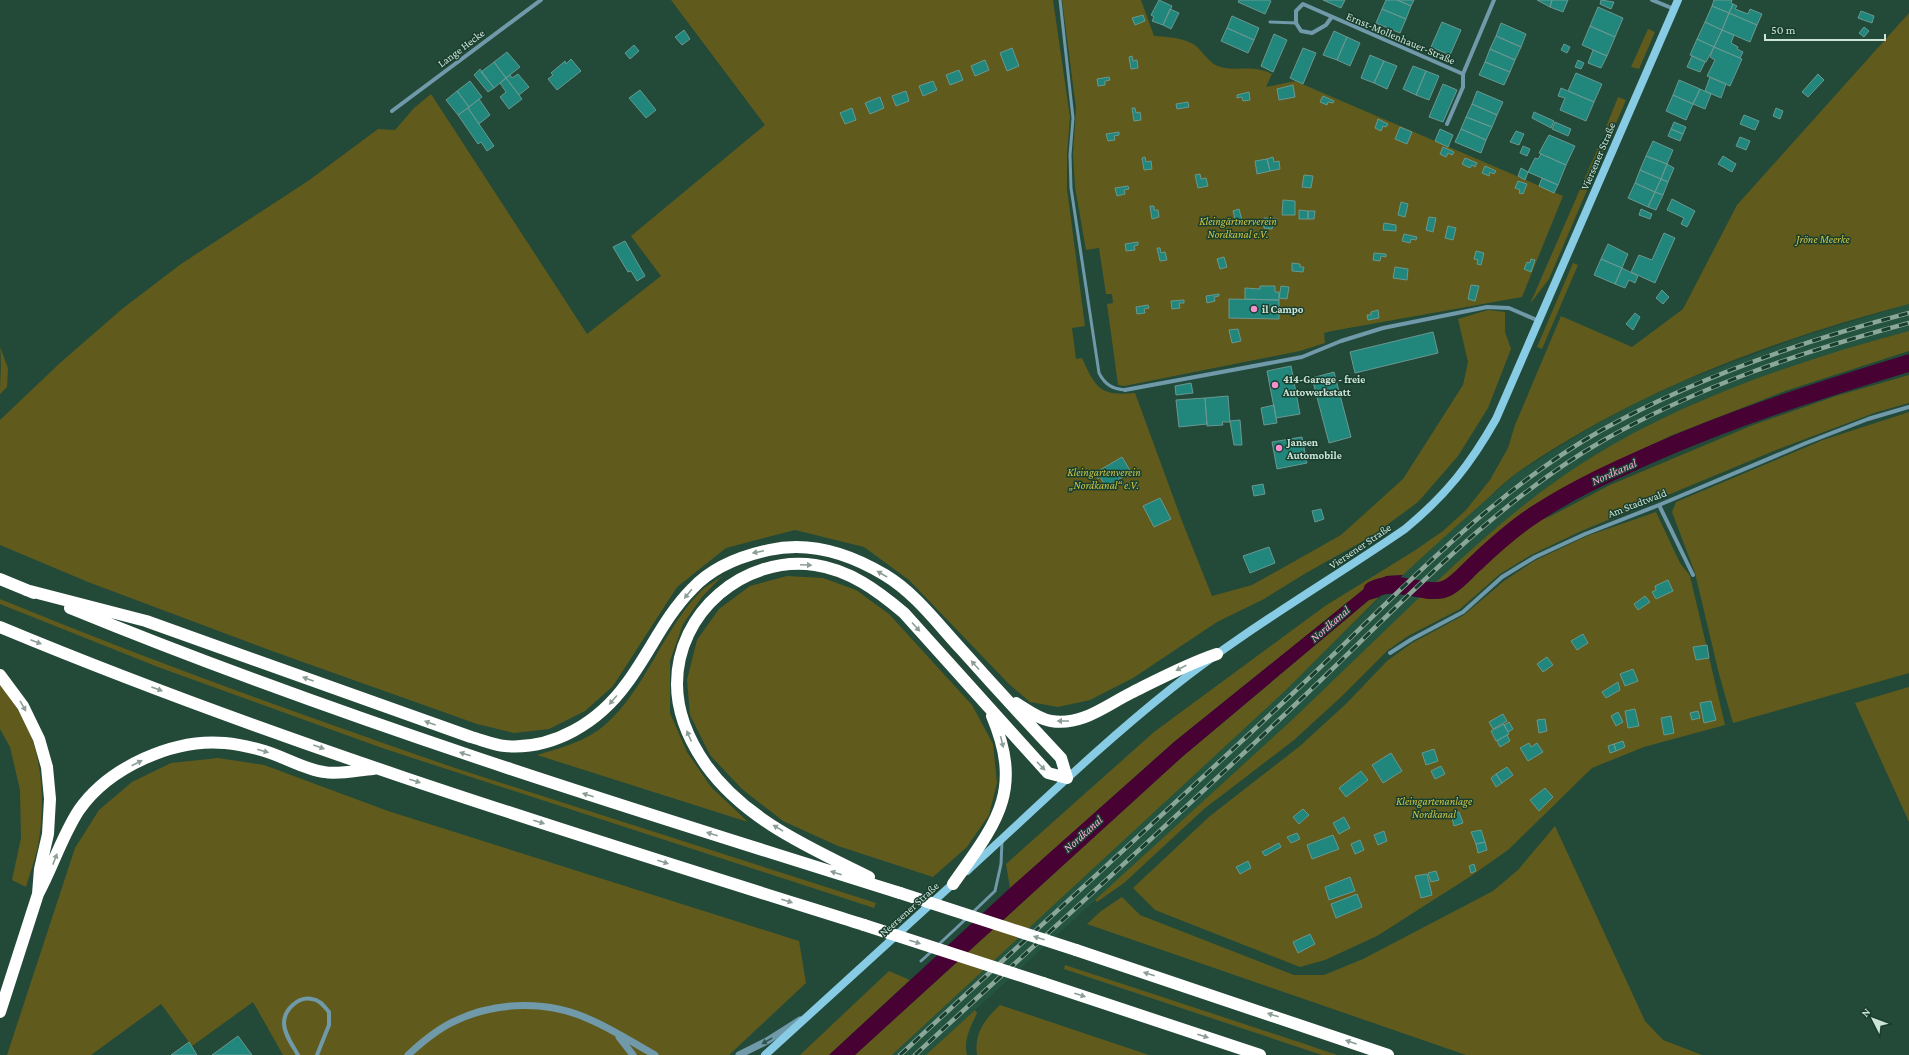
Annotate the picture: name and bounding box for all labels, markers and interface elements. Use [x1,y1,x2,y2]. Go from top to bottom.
street label: Ernst-Mollenhauer-Straße [1345,10,1457,66]
scale bar [1765,16,1885,42]
text: 50 m [1771,23,1796,37]
street label: Lange Hecke [435,26,487,70]
street label: Viersener Straße [1578,120,1618,192]
park label: Kleingärtnerverein Nordkanal e.V. [1199,215,1277,240]
park label: Jröne Meerke [1794,233,1851,246]
place label: il Campo [1262,303,1304,315]
marker: il Campo [1249,304,1259,314]
place label: 414-Garage - freie Autowerkstatt [1282,373,1365,398]
marker: 414-Garage - freie Autowerkstatt [1270,380,1280,390]
place label: Jansen Automobile [1286,436,1342,461]
marker: Jansen Automobile [1274,443,1284,453]
water label: Nordkanal [1589,455,1640,488]
park label: Kleingartenverein „Nordkanal“ e.V. [1067,466,1141,492]
street label: Am Stadtwald [1606,486,1668,520]
street label: Viersener Straße [1327,521,1393,571]
one-way arrow [752,549,764,555]
one-way arrow [800,562,813,568]
one-way arrow [876,571,888,578]
one-way arrow [683,588,692,599]
water label: Nordkanal [1307,602,1353,645]
one-way arrow [912,622,921,632]
one-way arrow [31,639,43,645]
one-way arrow [970,660,979,670]
one-way arrow [1175,665,1186,671]
one-way arrow [301,676,313,682]
one-way arrow [152,686,164,692]
one-way arrow [608,694,617,705]
one-way arrow [19,700,26,712]
one-way arrow [1056,718,1069,724]
one-way arrow [424,719,436,725]
one-way arrow [686,729,692,741]
one-way arrow [999,736,1005,748]
one-way arrow [314,745,326,751]
one-way arrow [257,748,269,754]
one-way arrow [459,751,471,757]
one-way arrow [131,759,142,766]
one-way arrow [1037,761,1046,771]
one-way arrow [410,778,422,784]
one-way arrow [582,792,594,798]
park label: Kleingartenanlage Nordkanal [1396,795,1473,820]
water label: Nordkanal [1060,812,1106,855]
one-way arrow [533,819,545,825]
one-way arrow [772,825,784,832]
one-way arrow [706,831,718,837]
one-way arrow [53,852,59,864]
one-way arrow [657,859,669,865]
one-way arrow [830,870,842,876]
street label: Neersener Straße [877,879,941,939]
one-way arrow [781,898,793,904]
one-way arrow [1033,935,1045,941]
one-way arrow [909,939,921,945]
one-way arrow [1143,971,1155,977]
one-way arrow [1074,992,1086,998]
north arrow [1853,999,1893,1039]
text: N [1859,1005,1873,1019]
one-way arrow [1266,1012,1278,1018]
one-way arrow [1198,1033,1210,1039]
one-way arrow [761,1037,773,1044]
one-way arrow [1345,1039,1357,1045]

